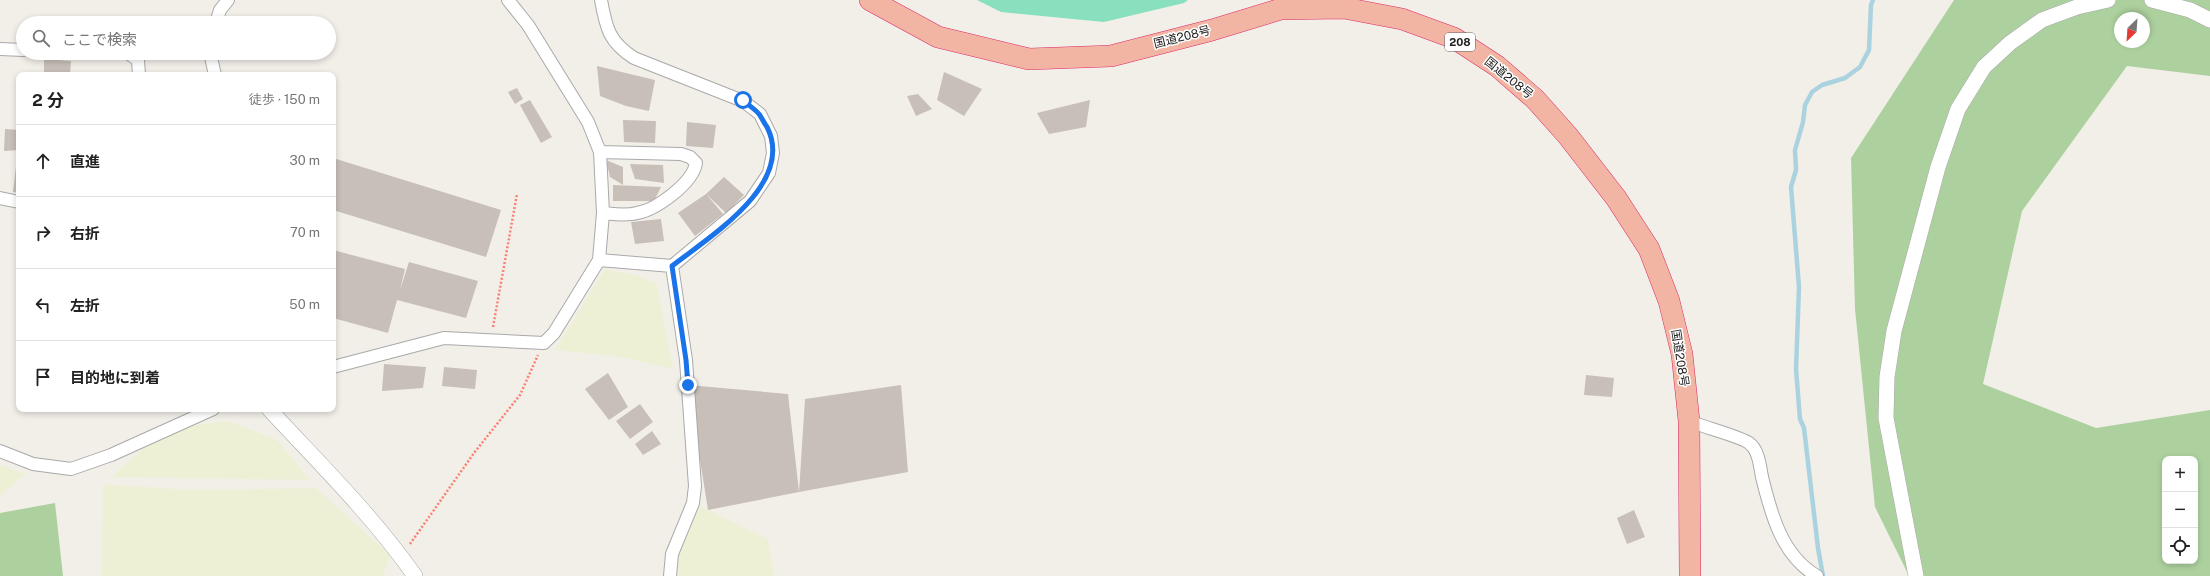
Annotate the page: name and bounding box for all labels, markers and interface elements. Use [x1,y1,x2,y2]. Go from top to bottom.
north arrow [2114,12,2150,48]
search box [16,16,336,60]
street label: 国道208号 [1152,23,1212,51]
icon: search [30,27,52,49]
text: ここで検索 [62,31,137,48]
road number: 208 [1445,33,1475,51]
street label: 国道208号 [1482,54,1536,102]
text: 2 分 [32,90,64,110]
route start [734,91,752,109]
text: 徒歩 · 150 m [249,92,320,107]
icon: ahead [32,150,54,172]
text: 直進 [70,153,100,170]
text: 30 m [290,153,320,168]
icon: right [32,222,54,244]
text: 右折 [70,225,100,242]
text: 70 m [290,225,320,240]
icon: left [32,294,54,316]
text: 左折 [70,297,100,314]
text: 50 m [289,297,320,312]
street label: 国道208号 [1669,328,1691,388]
icon: arrive [32,366,54,388]
text: 目的地に到着 [70,369,160,386]
route end [679,376,697,394]
map controls [2162,456,2198,564]
button: + [2162,456,2198,492]
button: − [2162,492,2198,528]
button: locate [2162,528,2198,564]

